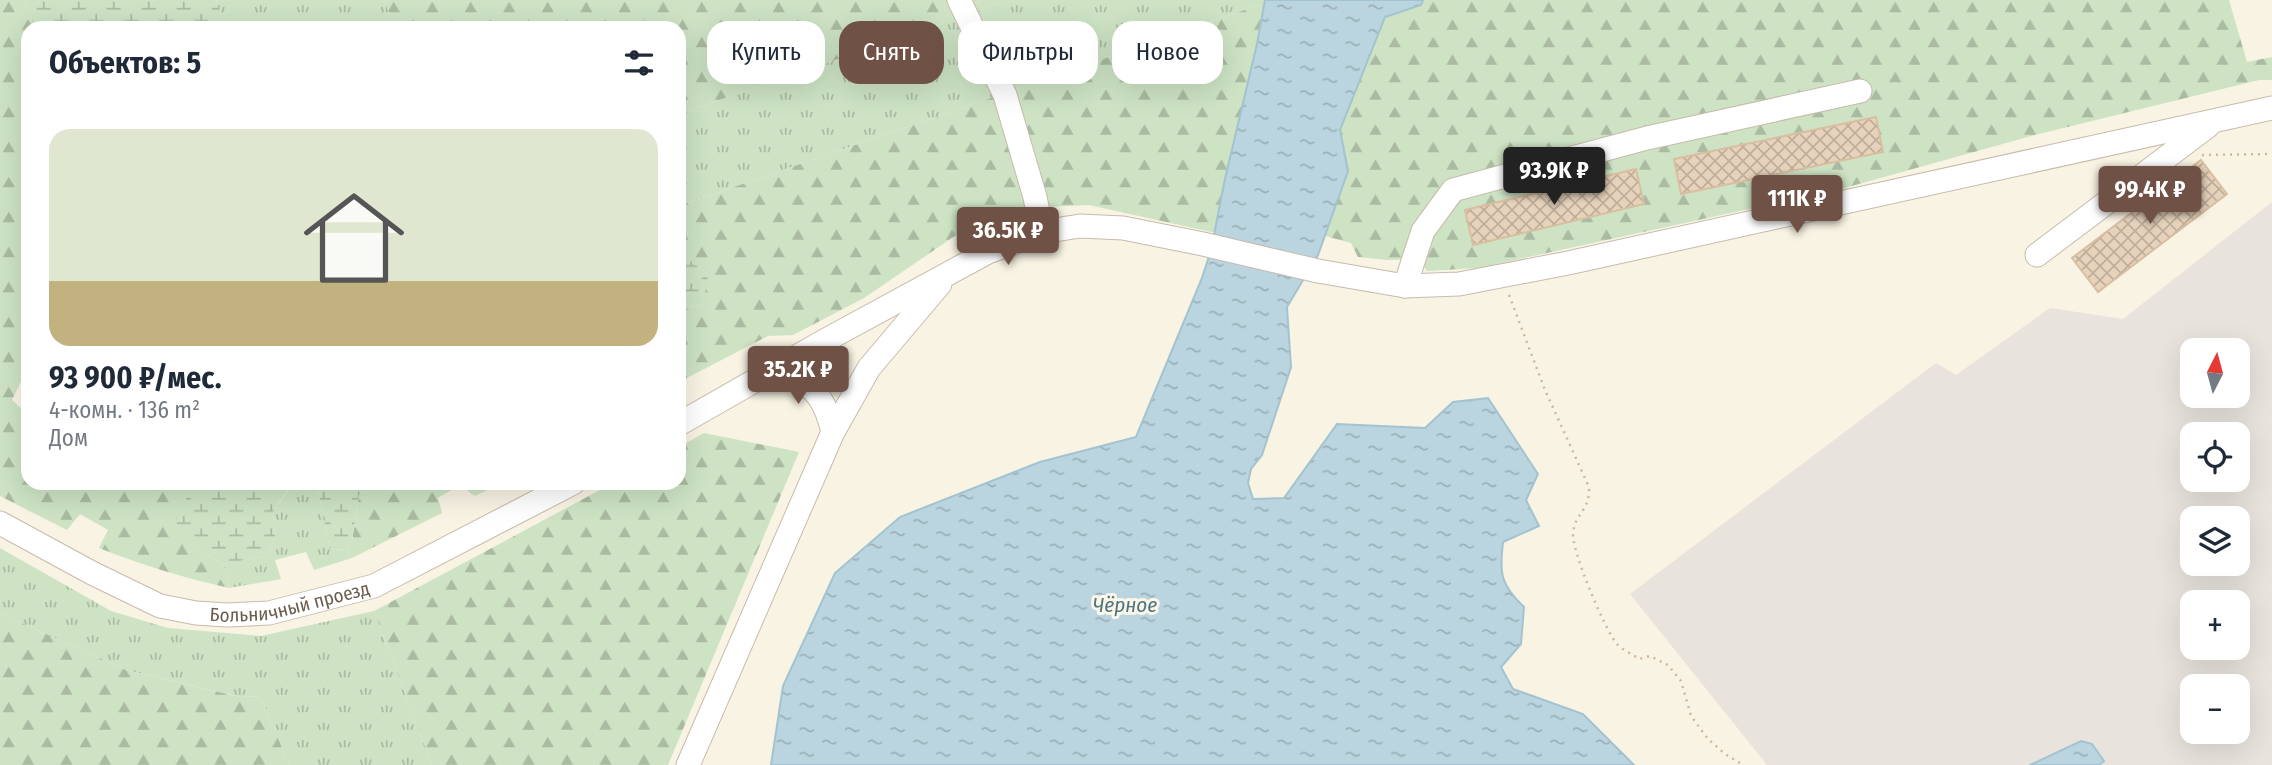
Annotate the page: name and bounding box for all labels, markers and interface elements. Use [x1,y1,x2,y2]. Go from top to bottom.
chip: Купить [707,21,825,84]
chip: Снять [839,21,944,84]
chip: Фильтры [958,21,1098,84]
chip: Новое [1112,21,1223,84]
icon: filters [620,44,658,82]
text: Объектов: 5 [49,45,201,81]
pin: 93.9K ₽ [1489,148,1619,207]
text: 93.9K ₽ [1519,156,1589,184]
pin: 99.4K ₽ [2085,166,2215,226]
icon: home [291,175,417,301]
text: 99.4K ₽ [2115,175,2185,203]
pin: 111K ₽ [1740,176,1854,235]
text: 111K ₽ [1768,184,1826,212]
pin: 36.5K ₽ [943,208,1073,267]
text: 36.5K ₽ [973,216,1043,244]
north arrow [2180,338,2250,408]
map controls [2180,338,2250,744]
pin: 35.2K ₽ [733,346,863,406]
text: 35.2K ₽ [764,355,832,383]
text: 93 900 ₽/мес. [49,360,222,396]
text: 4-комн. · 136 m² [49,396,200,424]
button: locate [2180,422,2250,492]
text: Дом [49,424,88,452]
button: layers [2180,506,2250,576]
street label: Больничный проезд [209,576,372,627]
button: + [2180,590,2250,660]
water label: Чёрное [1093,592,1157,618]
button: − [2180,674,2250,744]

